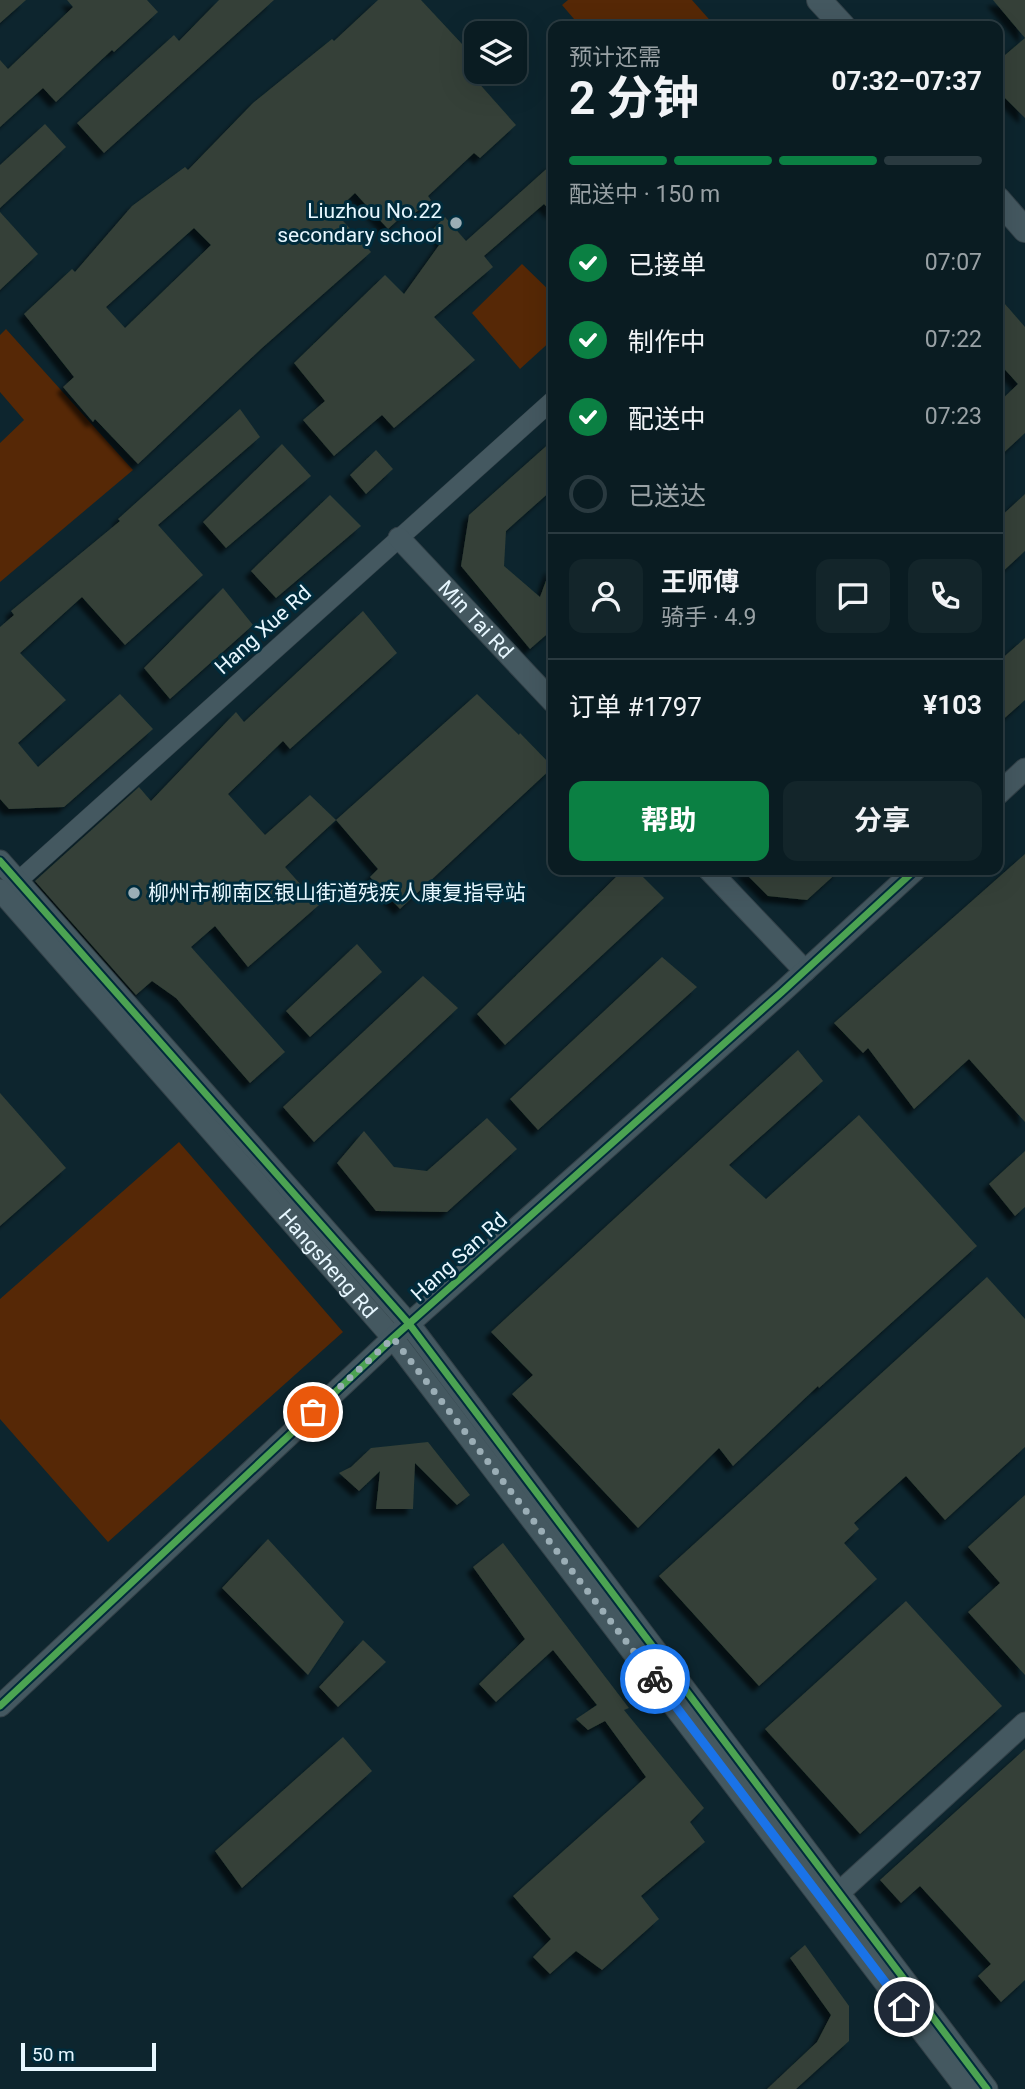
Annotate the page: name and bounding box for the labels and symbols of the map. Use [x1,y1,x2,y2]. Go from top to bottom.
place label: Liuzhou No.22 secondary school [277,199,442,247]
marker: Liuzhou No.22 secondary school [448,215,464,231]
street label: Min Tai Rd [433,576,518,664]
street label: Hang Xue Rd [210,581,316,679]
place label: 柳州市柳南区银山街道残疾人康复指导站 [148,881,526,905]
marker: 柳州市柳南区银山街道残疾人康复指导站 [126,885,142,901]
street label: Hangsheng Rd [274,1204,382,1323]
street label: Hang San Rd [406,1208,512,1306]
pin [283,1382,343,1442]
courier [620,1644,690,1714]
pin [874,1977,934,2037]
scale bar [21,2040,156,2072]

